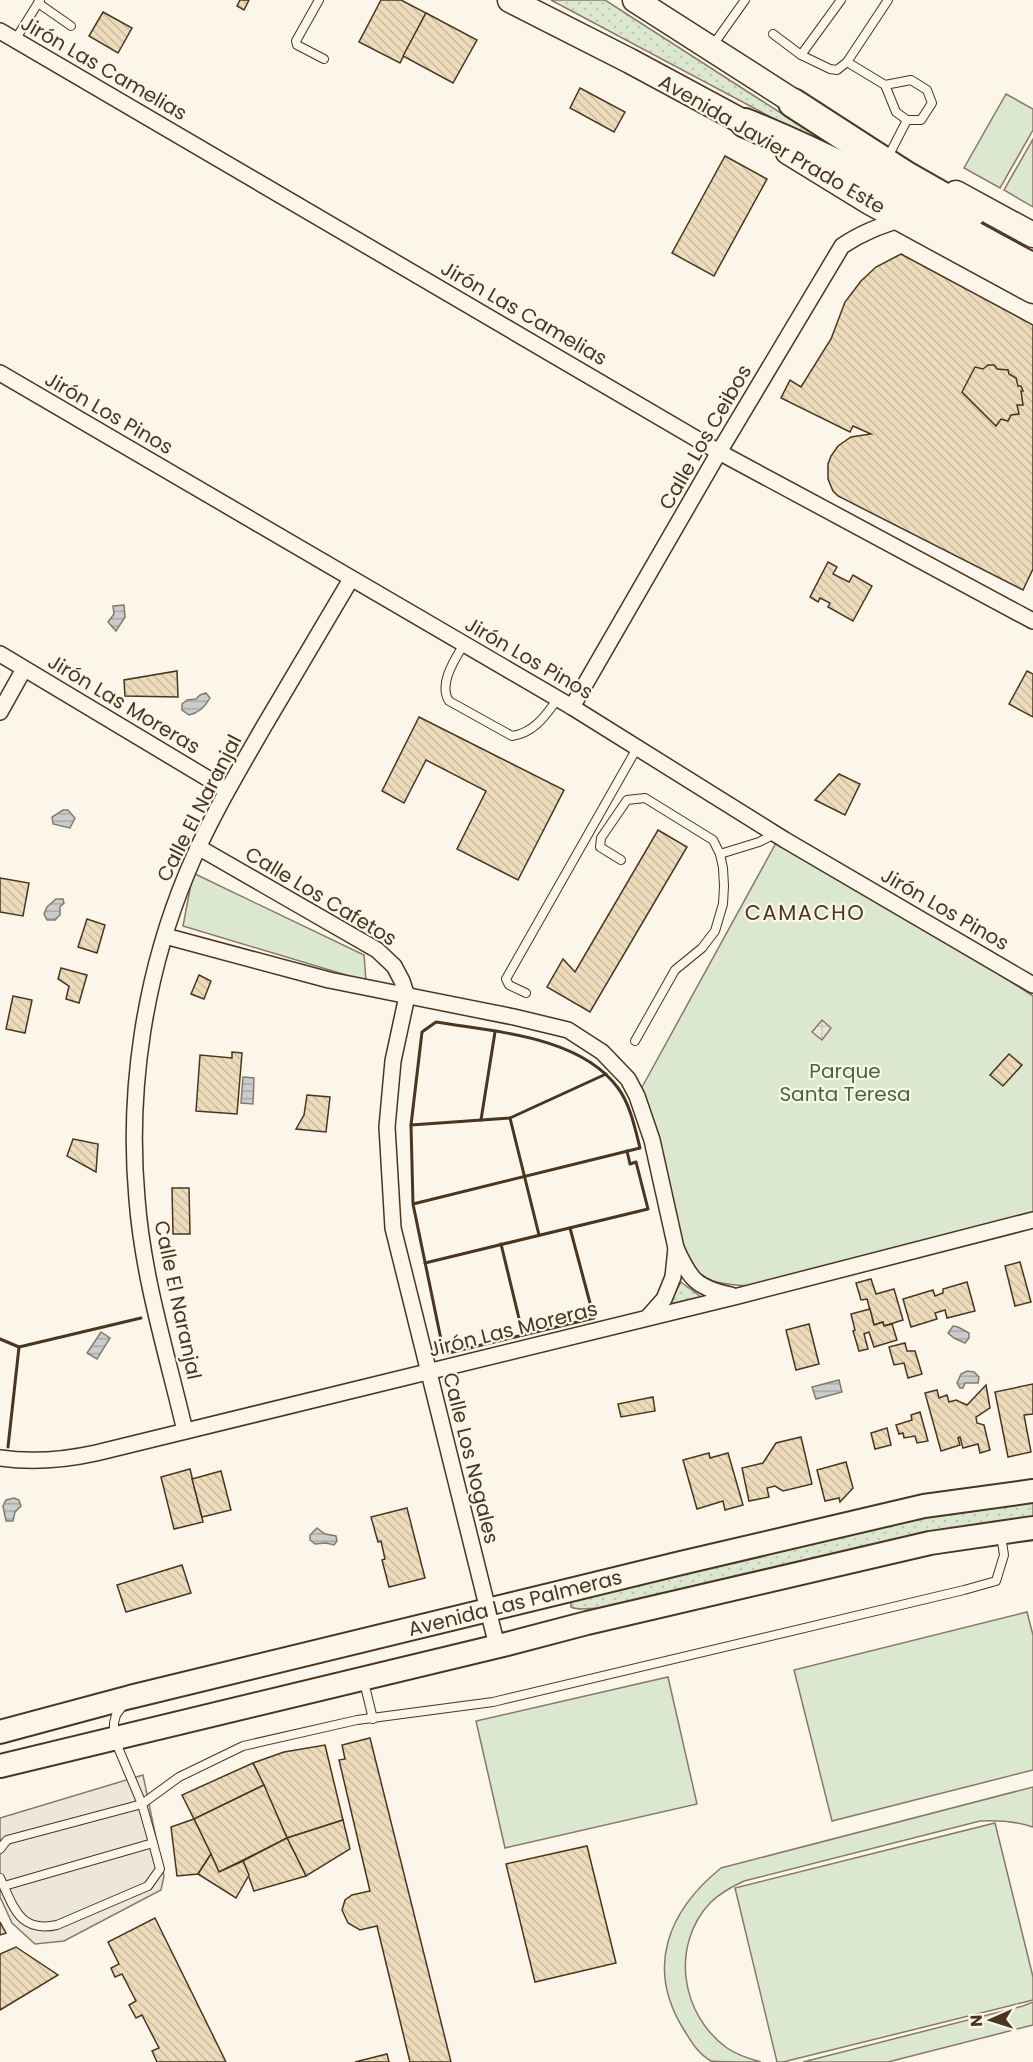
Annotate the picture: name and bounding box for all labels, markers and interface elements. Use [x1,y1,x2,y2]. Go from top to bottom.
street label: Jirón Las Camelias [16,9,192,127]
street label: Avenida Javier Prado Este [654,68,890,220]
street label: Jirón Las Camelias [436,254,612,372]
street label: Calle Los Ceibos [652,359,758,515]
street label: Jirón Los Pinos [40,365,178,461]
street label: Jirón Los Pinos [460,610,598,706]
street label: Jirón Las Moreras [43,647,205,761]
street label: Calle El Naranjal [150,730,248,886]
street label: Calle Los Cafetos [240,840,402,952]
street label: Jirón Los Pinos [876,861,1014,957]
district label: CAMACHO [745,898,865,927]
park label: Parque Santa Teresa [779,1057,911,1108]
street label: Calle El Naranjal [147,1218,209,1382]
street label: Jirón Las Moreras [426,1294,600,1364]
street label: Calle Los Nogales [436,1370,506,1546]
street label: Avenida Las Palmeras [405,1563,625,1643]
north arrow [961,1990,1021,2050]
text: N [965,2014,988,2027]

